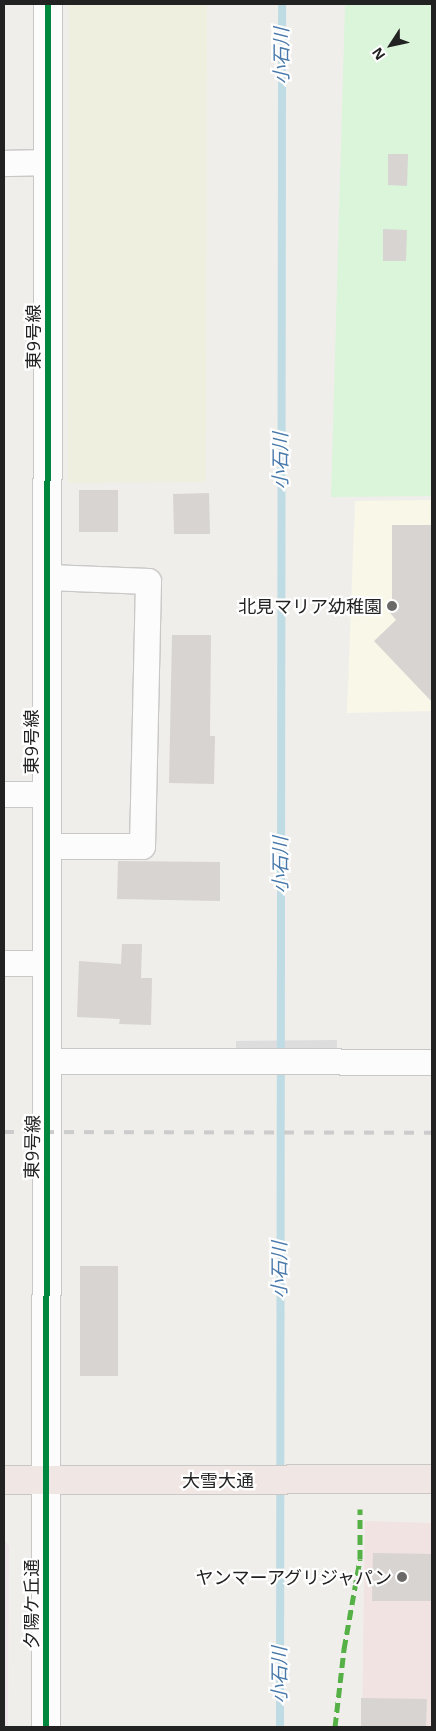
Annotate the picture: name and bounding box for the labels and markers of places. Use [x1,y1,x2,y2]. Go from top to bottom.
place label: 北見マリア幼稚園 [238,595,382,617]
marker: 北見マリア幼稚園 [386,600,398,612]
place label: ヤンマーアグリジャパン [194,1566,392,1588]
marker: ヤンマーアグリジャパン [396,1571,408,1583]

